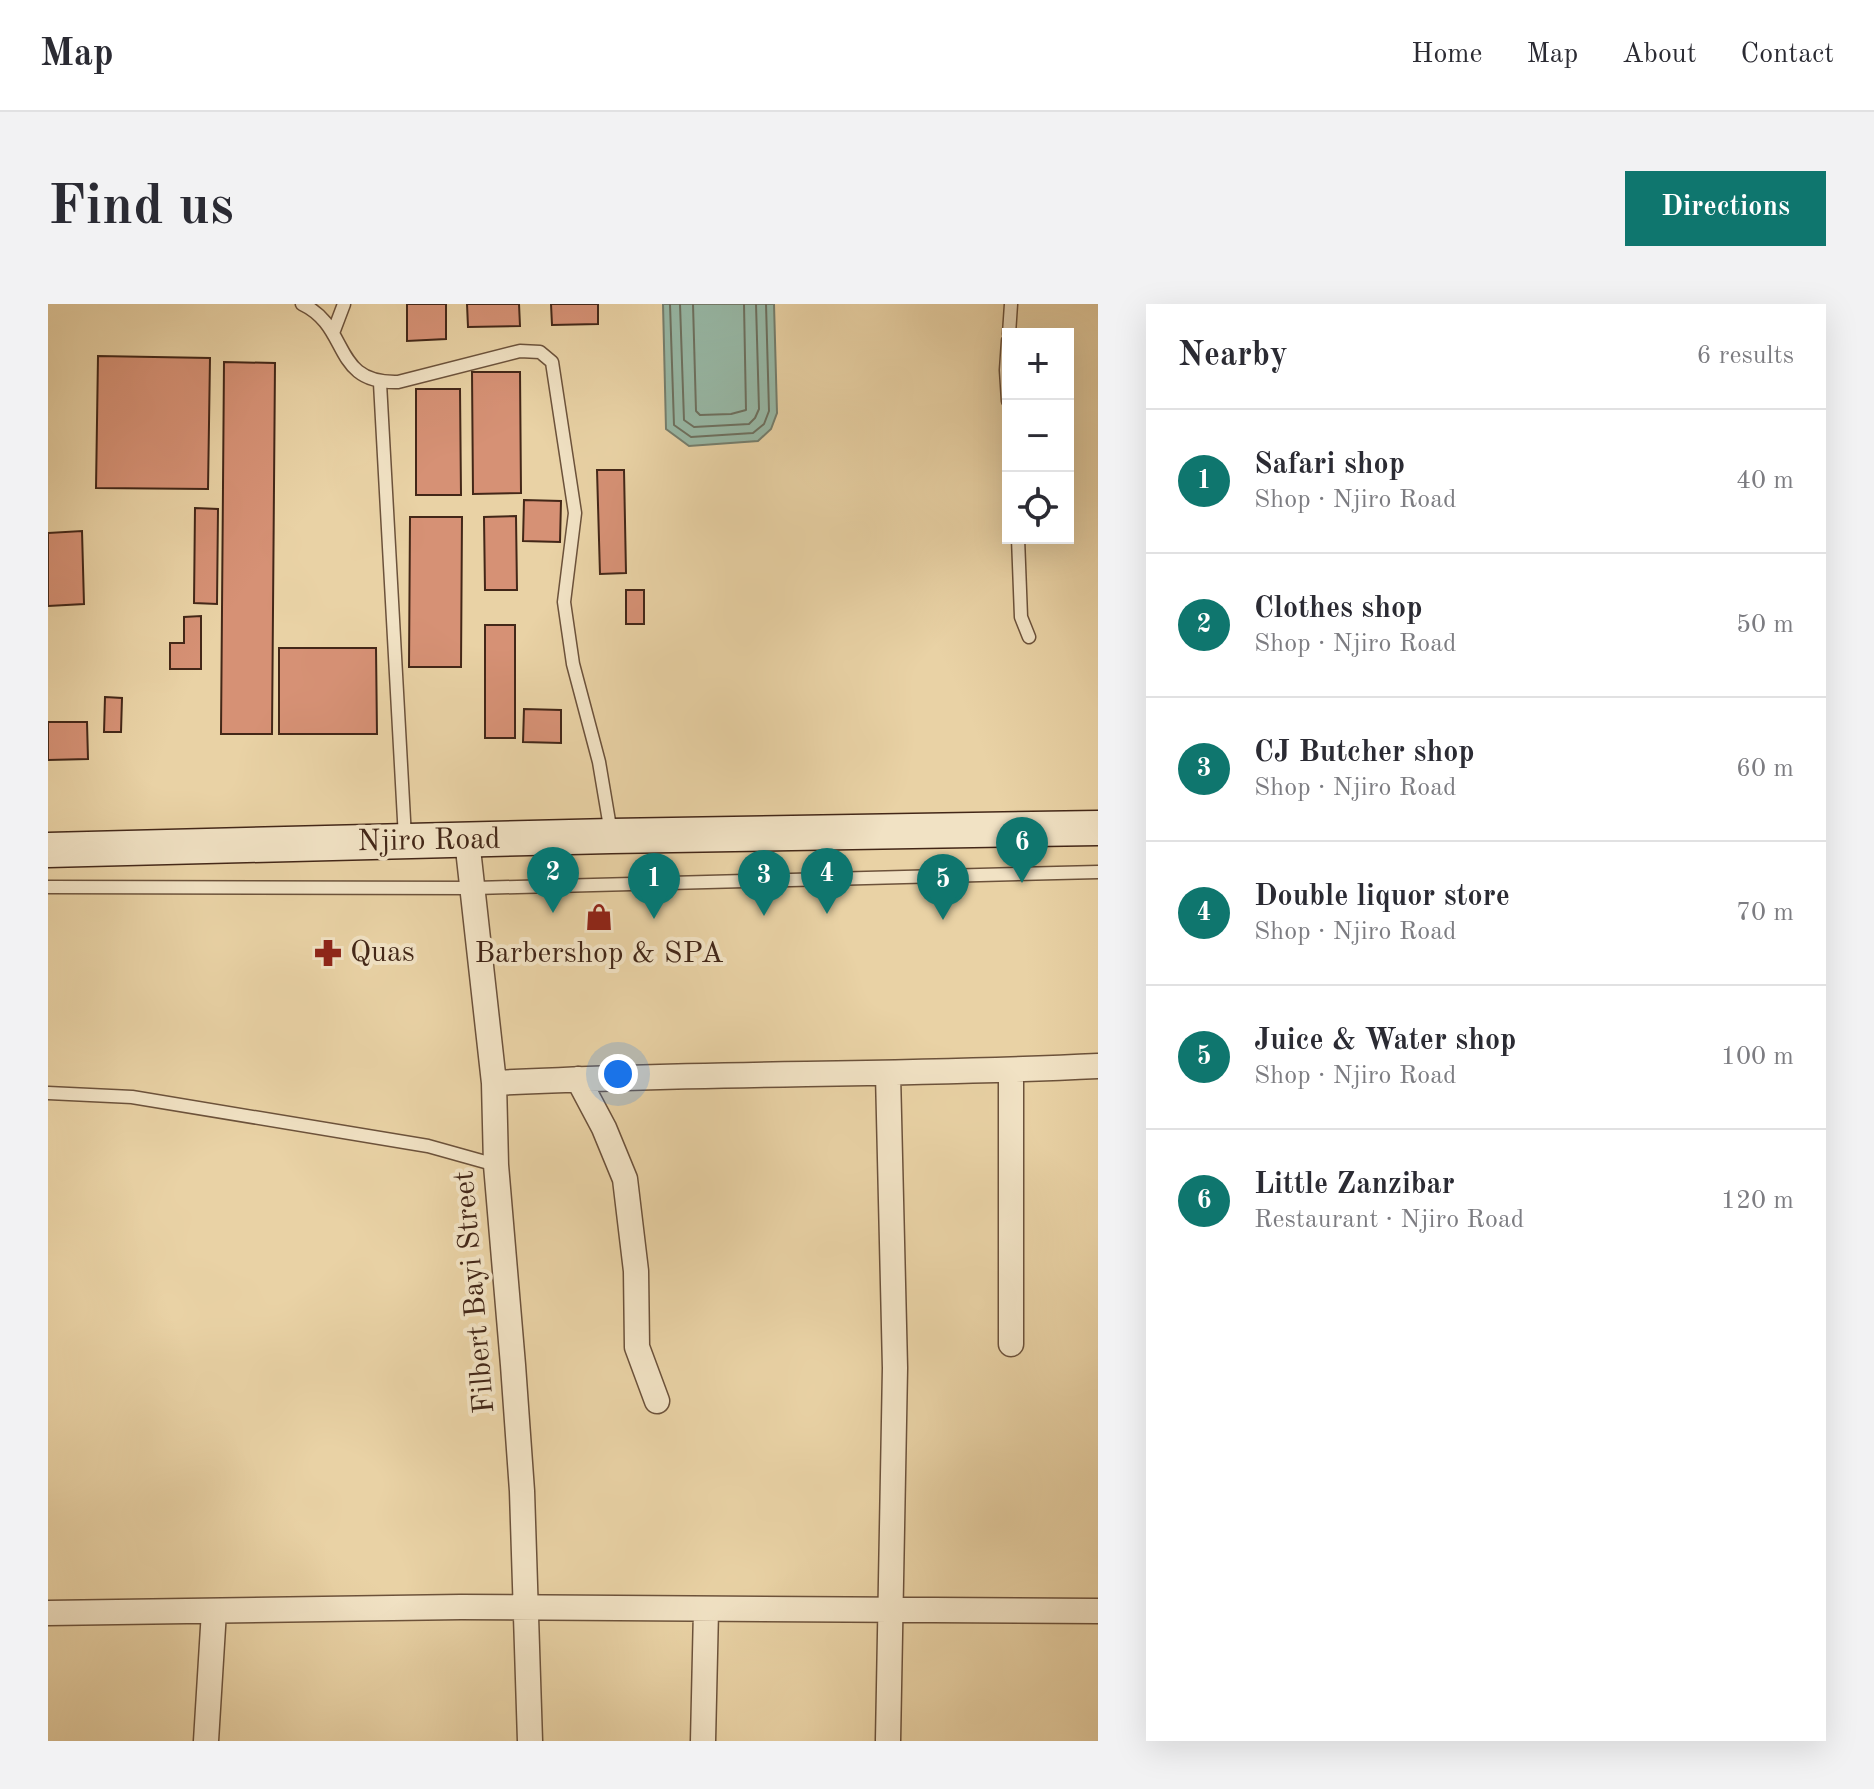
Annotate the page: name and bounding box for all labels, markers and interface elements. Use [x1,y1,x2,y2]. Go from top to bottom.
text: Map [40,36,114,74]
text: Home [1411,41,1482,69]
text: Map [1526,41,1578,69]
text: About [1622,41,1697,69]
text: Contact [1741,41,1834,69]
button: Directions [1625,171,1826,246]
text: Find us [48,180,234,236]
map controls [1002,328,1074,544]
button: + [1002,328,1074,400]
text: Nearby [1178,339,1288,373]
text: 6 results [1696,343,1794,369]
button: − [1002,400,1074,472]
text: Safari shop [1254,450,1405,480]
text: 1 [1196,468,1212,494]
text: 40 m [1736,468,1794,494]
button: locate [1002,472,1074,544]
text: Shop · Njiro Road [1254,487,1457,513]
text: Clothes shop [1254,594,1422,624]
text: 2 [1196,612,1212,638]
text: 50 m [1736,612,1794,638]
text: Shop · Njiro Road [1254,631,1457,657]
text: CJ Butcher shop [1254,738,1475,768]
text: 3 [1196,756,1212,782]
text: 60 m [1736,756,1794,782]
text: Shop · Njiro Road [1254,775,1457,801]
pin: 6 [996,817,1048,883]
street label: Njiro Road [357,825,501,857]
pin: 2 [527,847,579,913]
pin: 4 [801,848,853,914]
pin: 3 [738,850,790,916]
pin: 1 [628,853,680,919]
pin: 5 [917,854,969,920]
text: Double liquor store [1254,882,1510,912]
text: 4 [1196,900,1212,926]
text: 70 m [1736,900,1794,926]
shop icon: Barbershop & SPA [584,902,614,932]
text: Shop · Njiro Road [1254,919,1457,945]
pharmacy icon: Quas [313,938,343,968]
place label: Quas [350,938,415,968]
place label: Barbershop & SPA [474,939,724,969]
text: Juice & Water shop [1254,1026,1516,1056]
text: 5 [1196,1044,1212,1070]
text: 100 m [1721,1044,1794,1070]
your location [598,1054,638,1094]
text: Shop · Njiro Road [1254,1063,1457,1089]
street label: Filbert Bayi Street [449,1169,501,1415]
text: Little Zanzibar [1254,1170,1455,1200]
text: 6 [1196,1188,1212,1214]
text: 120 m [1721,1188,1794,1214]
text: Restaurant · Njiro Road [1254,1207,1524,1233]

